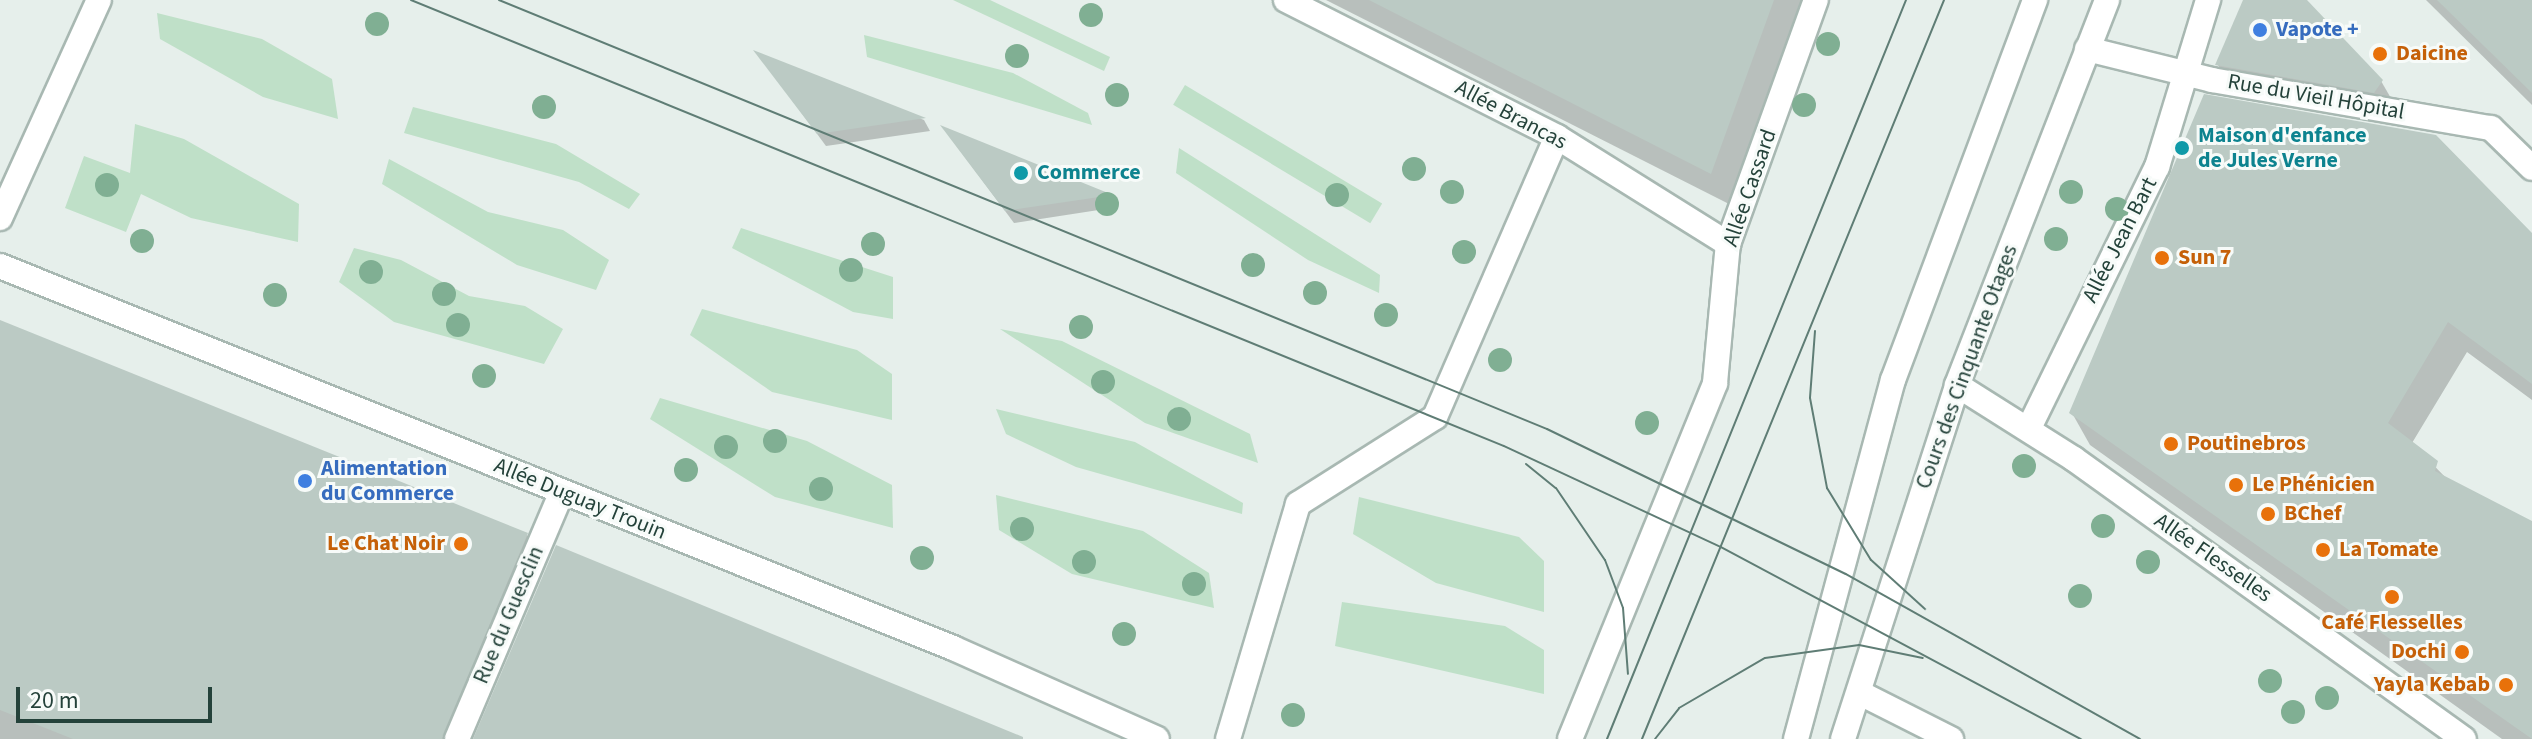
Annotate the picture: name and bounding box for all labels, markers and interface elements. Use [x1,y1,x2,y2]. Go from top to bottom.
place label: Vapote + [2276,17,2359,43]
marker: Vapote + [2251,21,2269,39]
place label: Daicine [2396,41,2468,67]
marker: Daicine [2371,45,2389,63]
street label: Rue du Vieil Hôpital [2226,68,2406,126]
street label: Allée Brancas [1451,75,1571,155]
place label: Maison d'enfance de Jules Verne [2198,122,2367,174]
street label: Allée Cassard [1718,126,1782,250]
marker: Maison d'enfance de Jules Verne [2173,139,2191,157]
place label: Commerce [1037,160,1141,186]
marker: Commerce [1012,164,1030,182]
street label: Allée Jean Bart [2077,173,2163,307]
street label: Cours des Cinquante Otages [1911,241,2023,493]
place label: Sun 7 [2178,245,2231,271]
marker: Sun 7 [2153,249,2171,267]
place label: Poutinebros [2187,431,2306,457]
marker: Poutinebros [2162,435,2180,453]
street label: Allée Duguay Trouin [490,452,670,546]
place label: Alimentation du Commerce [321,455,454,506]
marker: Alimentation du Commerce [296,472,314,490]
place label: Le Phénicien [2252,472,2375,498]
marker: Le Phénicien [2227,476,2245,494]
place label: BChef [2284,501,2341,527]
marker: BChef [2259,505,2277,523]
street label: Allée Flesselles [2149,508,2277,608]
place label: Le Chat Noir [327,531,445,557]
marker: Le Chat Noir [452,535,470,553]
place label: La Tomate [2339,537,2439,563]
marker: La Tomate [2314,541,2332,559]
street label: Rue du Guesclin [468,542,550,688]
marker: Café Flesselles [2383,588,2401,606]
place label: Café Flesselles [2321,610,2463,636]
place label: Dochi [2391,639,2446,665]
marker: Dochi [2453,643,2471,661]
scale bar [20,671,216,721]
place label: Yayla Kebab [2374,672,2490,698]
marker: Yayla Kebab [2497,676,2515,694]
text: 20 m [30,683,79,718]

